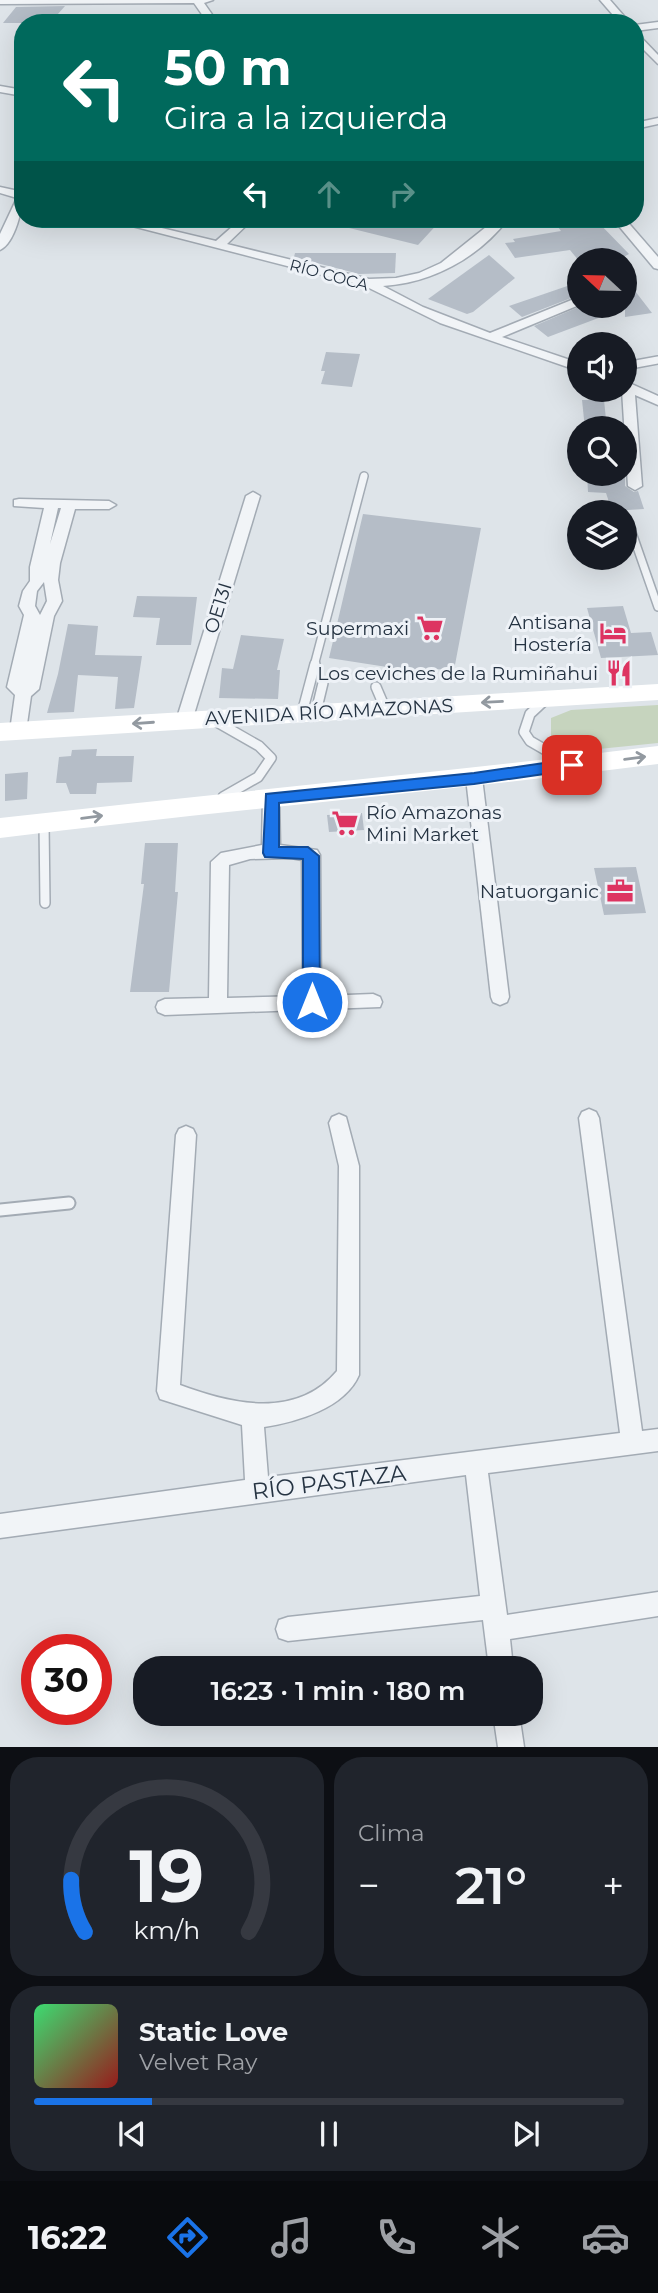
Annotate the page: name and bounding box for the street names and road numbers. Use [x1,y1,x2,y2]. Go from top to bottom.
street label: RÍO COCA [288,255,371,295]
street label: OE13I [199,580,237,636]
street label: AVENIDA RÍO AMAZONAS [204,694,454,730]
street label: RÍO PASTAZA [250,1459,408,1505]

